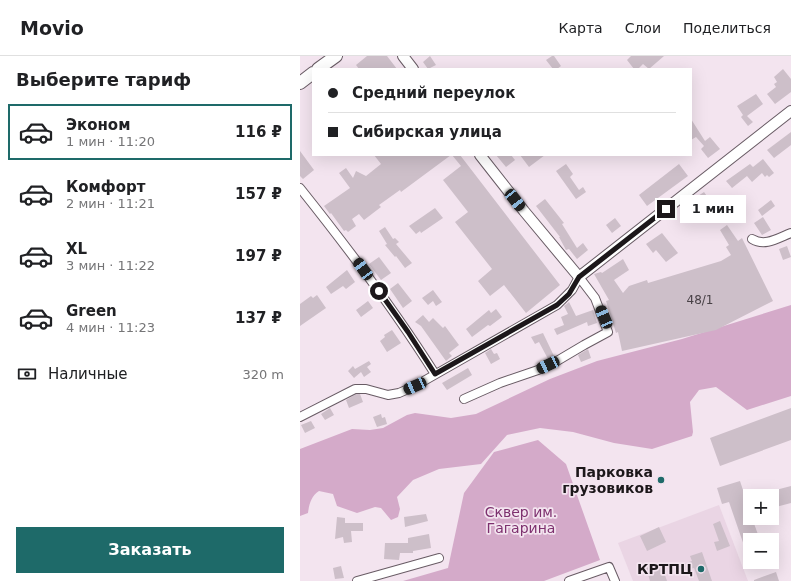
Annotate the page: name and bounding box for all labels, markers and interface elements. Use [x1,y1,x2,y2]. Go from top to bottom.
text: Movio [20,17,84,39]
text: Карта [559,20,603,36]
text: Слои [625,20,661,36]
text: Поделиться [683,20,771,36]
text: Выберите тариф [16,69,191,90]
text: Средний переулок [352,84,515,102]
icon: car [18,114,54,150]
text: Эконом [66,116,130,134]
text: 116 ₽ [235,123,282,141]
text: Сибирская улица [352,123,502,141]
text: 1 мин · 11:20 [66,134,155,149]
icon: car [18,176,54,212]
text: Комфорт [66,178,145,196]
text: 157 ₽ [235,185,282,203]
car [503,187,527,213]
callout: 1 мин [680,195,746,223]
text: 2 мин · 11:21 [66,196,155,211]
route end [657,200,675,218]
text: 1 мин [692,201,734,216]
icon: car [18,238,54,274]
text: XL [66,240,87,258]
text: 197 ₽ [235,247,282,265]
car [351,256,375,282]
text: 3 мин · 11:22 [66,258,155,273]
route start [370,282,388,300]
house number: 48/1 [687,293,713,307]
icon: car [18,300,54,336]
text: Green [66,302,117,320]
car [594,304,614,330]
text: 137 ₽ [235,309,282,327]
text: 4 мин · 11:23 [66,320,155,335]
car [535,354,561,376]
icon: cash [16,363,38,385]
text: Наличные [48,365,128,383]
text: 320 m [242,367,284,382]
car [402,376,428,396]
place label: Парковка грузовиков [562,464,653,496]
marker: Парковка грузовиков [656,475,666,485]
map controls [743,489,779,569]
button: + [743,489,779,525]
park label: Сквер им. Гагарина [485,504,557,536]
button: Заказать [16,527,284,573]
button: − [743,533,779,569]
place label: КРТПЦ [637,561,693,577]
marker: КРТПЦ [696,564,706,574]

